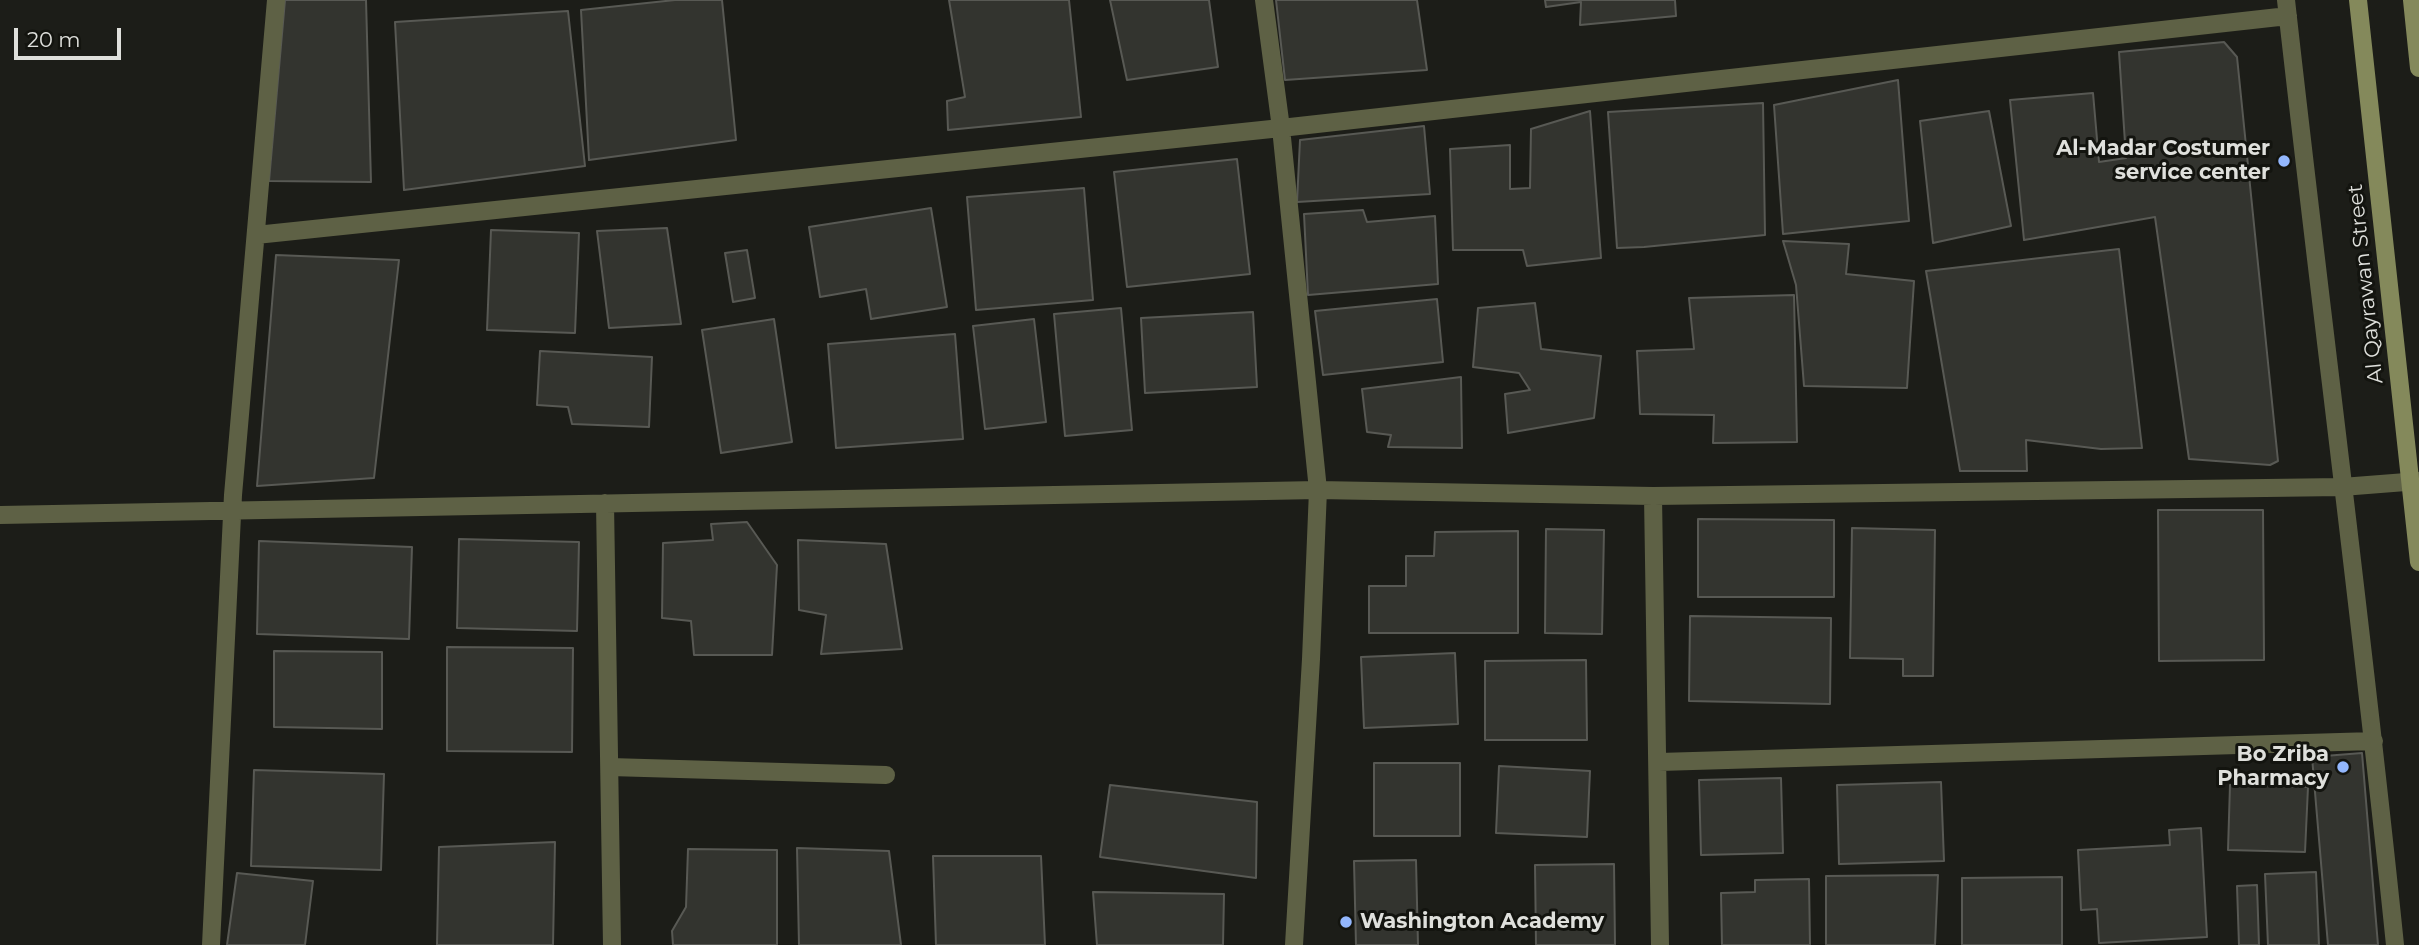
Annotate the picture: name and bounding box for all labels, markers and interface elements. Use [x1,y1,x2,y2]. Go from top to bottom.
scale bar [18,14,124,58]
text: 20 m [27,27,81,52]
place label: Al-Madar Costumer service center [2056,136,2270,186]
marker: Al-Madar Costumer service center [2276,153,2292,169]
street label: Al Qayrawan Street [2343,183,2389,385]
place label: Bo Zriba Pharmacy [2217,742,2329,792]
marker: Bo Zriba Pharmacy [2335,759,2351,775]
place label: Washington Academy [1360,909,1604,935]
marker: Washington Academy [1338,914,1354,930]

